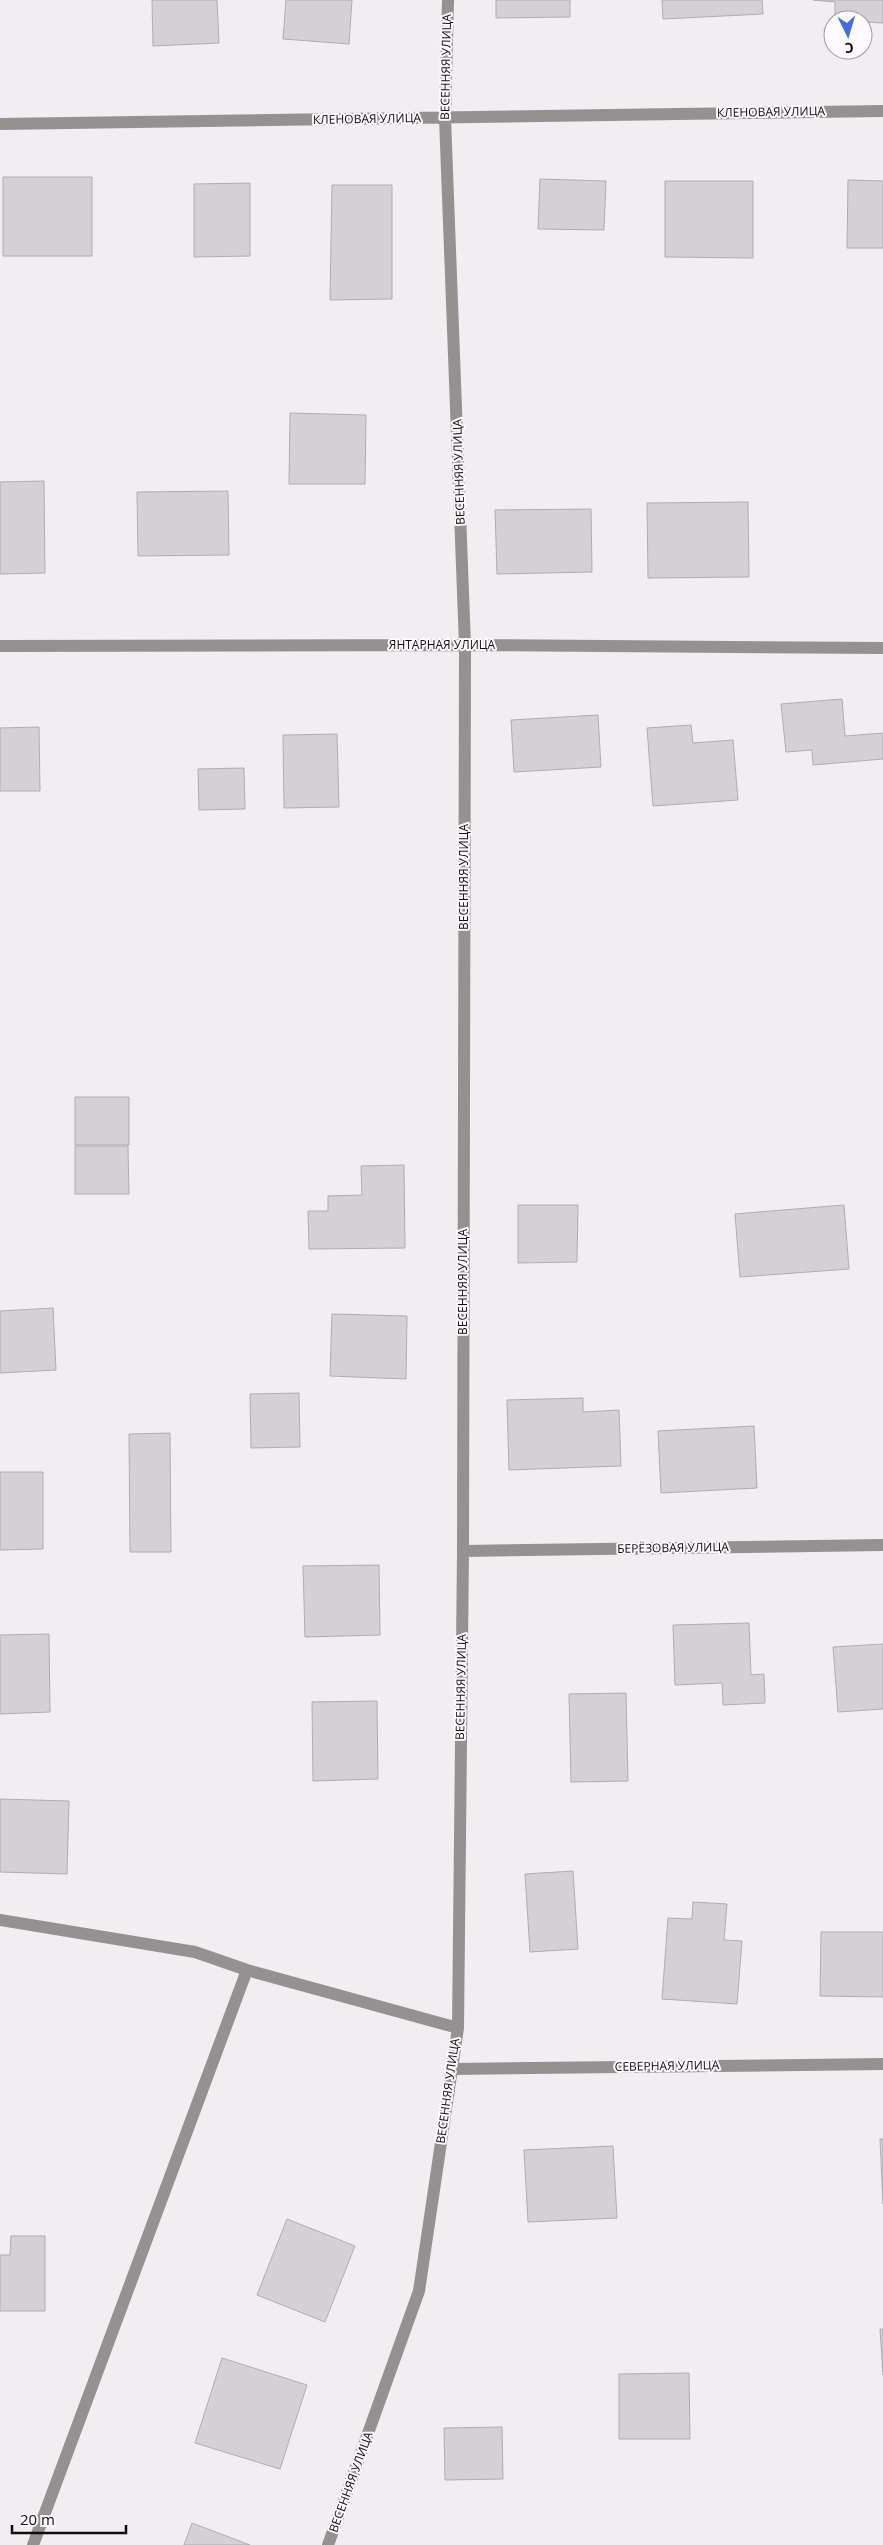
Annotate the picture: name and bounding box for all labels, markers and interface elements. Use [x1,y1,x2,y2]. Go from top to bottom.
north arrow [823,10,873,60]
street label: ВЕСЕННЯЯ УЛИЦА [436,13,455,120]
text: С [844,39,854,58]
street label: КЛЕНОВАЯ УЛИЦА [717,102,826,121]
street label: КЛЕНОВАЯ УЛИЦА [313,109,422,128]
street label: ВЕСЕННЯЯ УЛИЦА [448,418,469,525]
street label: ЯНТАРНАЯ УЛИЦА [389,636,496,653]
street label: ВЕСЕННЯЯ УЛИЦА [455,824,472,930]
street label: ВЕСЕННЯЯ УЛИЦА [454,1229,471,1335]
street label: БЕРЁЗОВАЯ УЛИЦА [617,1538,729,1557]
street label: ВЕСЕННЯЯ УЛИЦА [451,1633,470,1740]
street label: ВЕСЕННЯЯ УЛИЦА [432,2037,463,2145]
street label: СЕВЕРНАЯ УЛИЦА [615,2056,720,2075]
street label: ВЕСЕННЯЯ УЛИЦА [324,2429,377,2535]
scale bar [12,2502,126,2534]
text: 20 m [20,2509,55,2529]

